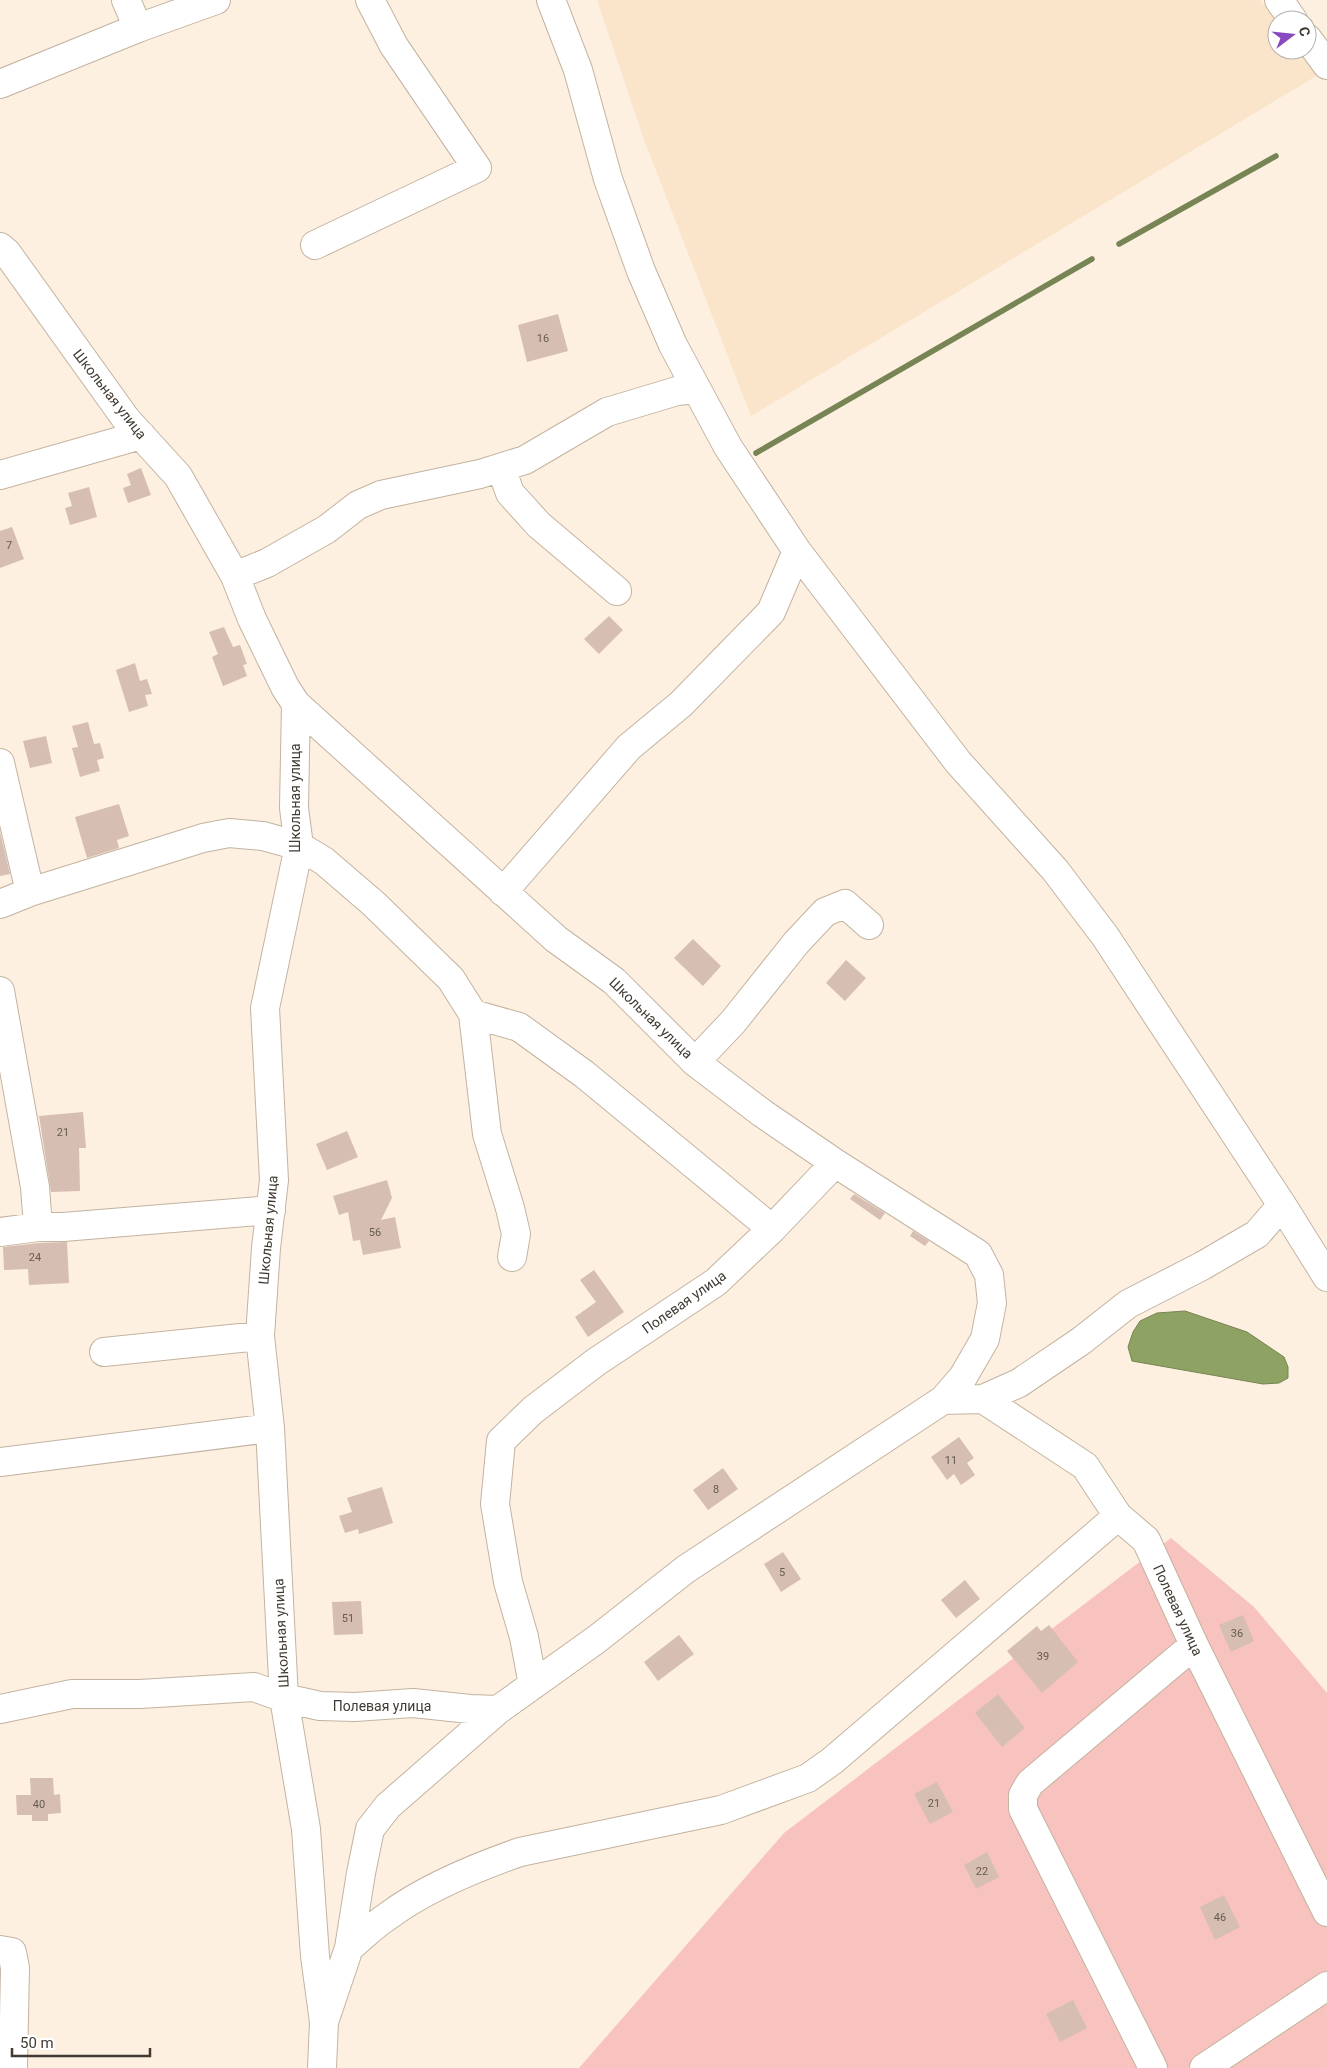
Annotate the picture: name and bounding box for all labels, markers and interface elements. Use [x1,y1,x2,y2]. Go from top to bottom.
north arrow [1267,10,1317,60]
text: С [1296,25,1313,38]
house number: 16 [537,332,549,345]
street label: Школьная улица [70,346,150,442]
house number: 7 [6,539,12,552]
street label: Школьная улица [287,743,303,853]
street label: Школьная улица [606,974,696,1062]
house number: 21 [57,1126,69,1139]
street label: Школьная улица [255,1175,281,1285]
house number: 56 [369,1226,381,1239]
house number: 24 [29,1251,41,1264]
street label: Полевая улица [639,1267,729,1337]
house number: 11 [945,1454,957,1467]
house number: 8 [713,1483,719,1496]
street label: Полевая улица [1150,1562,1206,1658]
house number: 5 [779,1566,785,1579]
street label: Школьная улица [270,1578,292,1688]
house number: 51 [342,1612,354,1625]
house number: 36 [1231,1627,1243,1640]
house number: 39 [1037,1650,1049,1663]
street label: Полевая улица [333,1698,431,1714]
house number: 21 [928,1797,940,1810]
house number: 40 [33,1798,45,1811]
house number: 22 [976,1865,988,1878]
house number: 46 [1214,1911,1226,1924]
scale bar [12,2026,150,2058]
text: 50 m [20,2034,54,2052]

